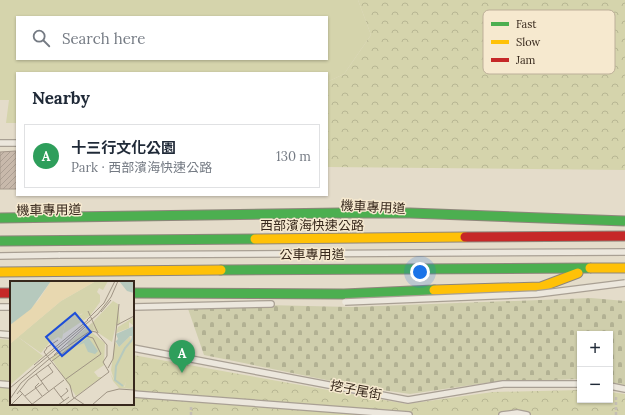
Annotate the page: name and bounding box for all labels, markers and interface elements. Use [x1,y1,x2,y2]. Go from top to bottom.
legend [483,10,615,74]
search box [16,16,328,60]
text: Fast [516,17,537,31]
icon: search [30,27,52,49]
text: Search here [62,29,145,48]
text: Slow [516,35,541,49]
text: Jam [515,53,536,67]
text: Nearby [32,87,90,109]
text: 十三行文化公園 [71,138,176,157]
text: A [42,148,50,165]
text: 130 m [276,148,311,165]
text: Park · 西部濱海快速公路 [71,159,212,176]
street label: 機車專用道 [340,197,406,217]
street label: 機車專用道 [16,201,82,219]
street label: 西部濱海快速公路 [260,217,364,234]
street label: 公車專用道 [279,246,345,263]
your location [410,262,430,282]
inset map [10,281,134,405]
map controls [577,331,613,403]
button: + [577,331,613,367]
pin: A [169,340,195,373]
button: − [577,367,613,403]
street label: 挖子尾街 [329,377,383,403]

